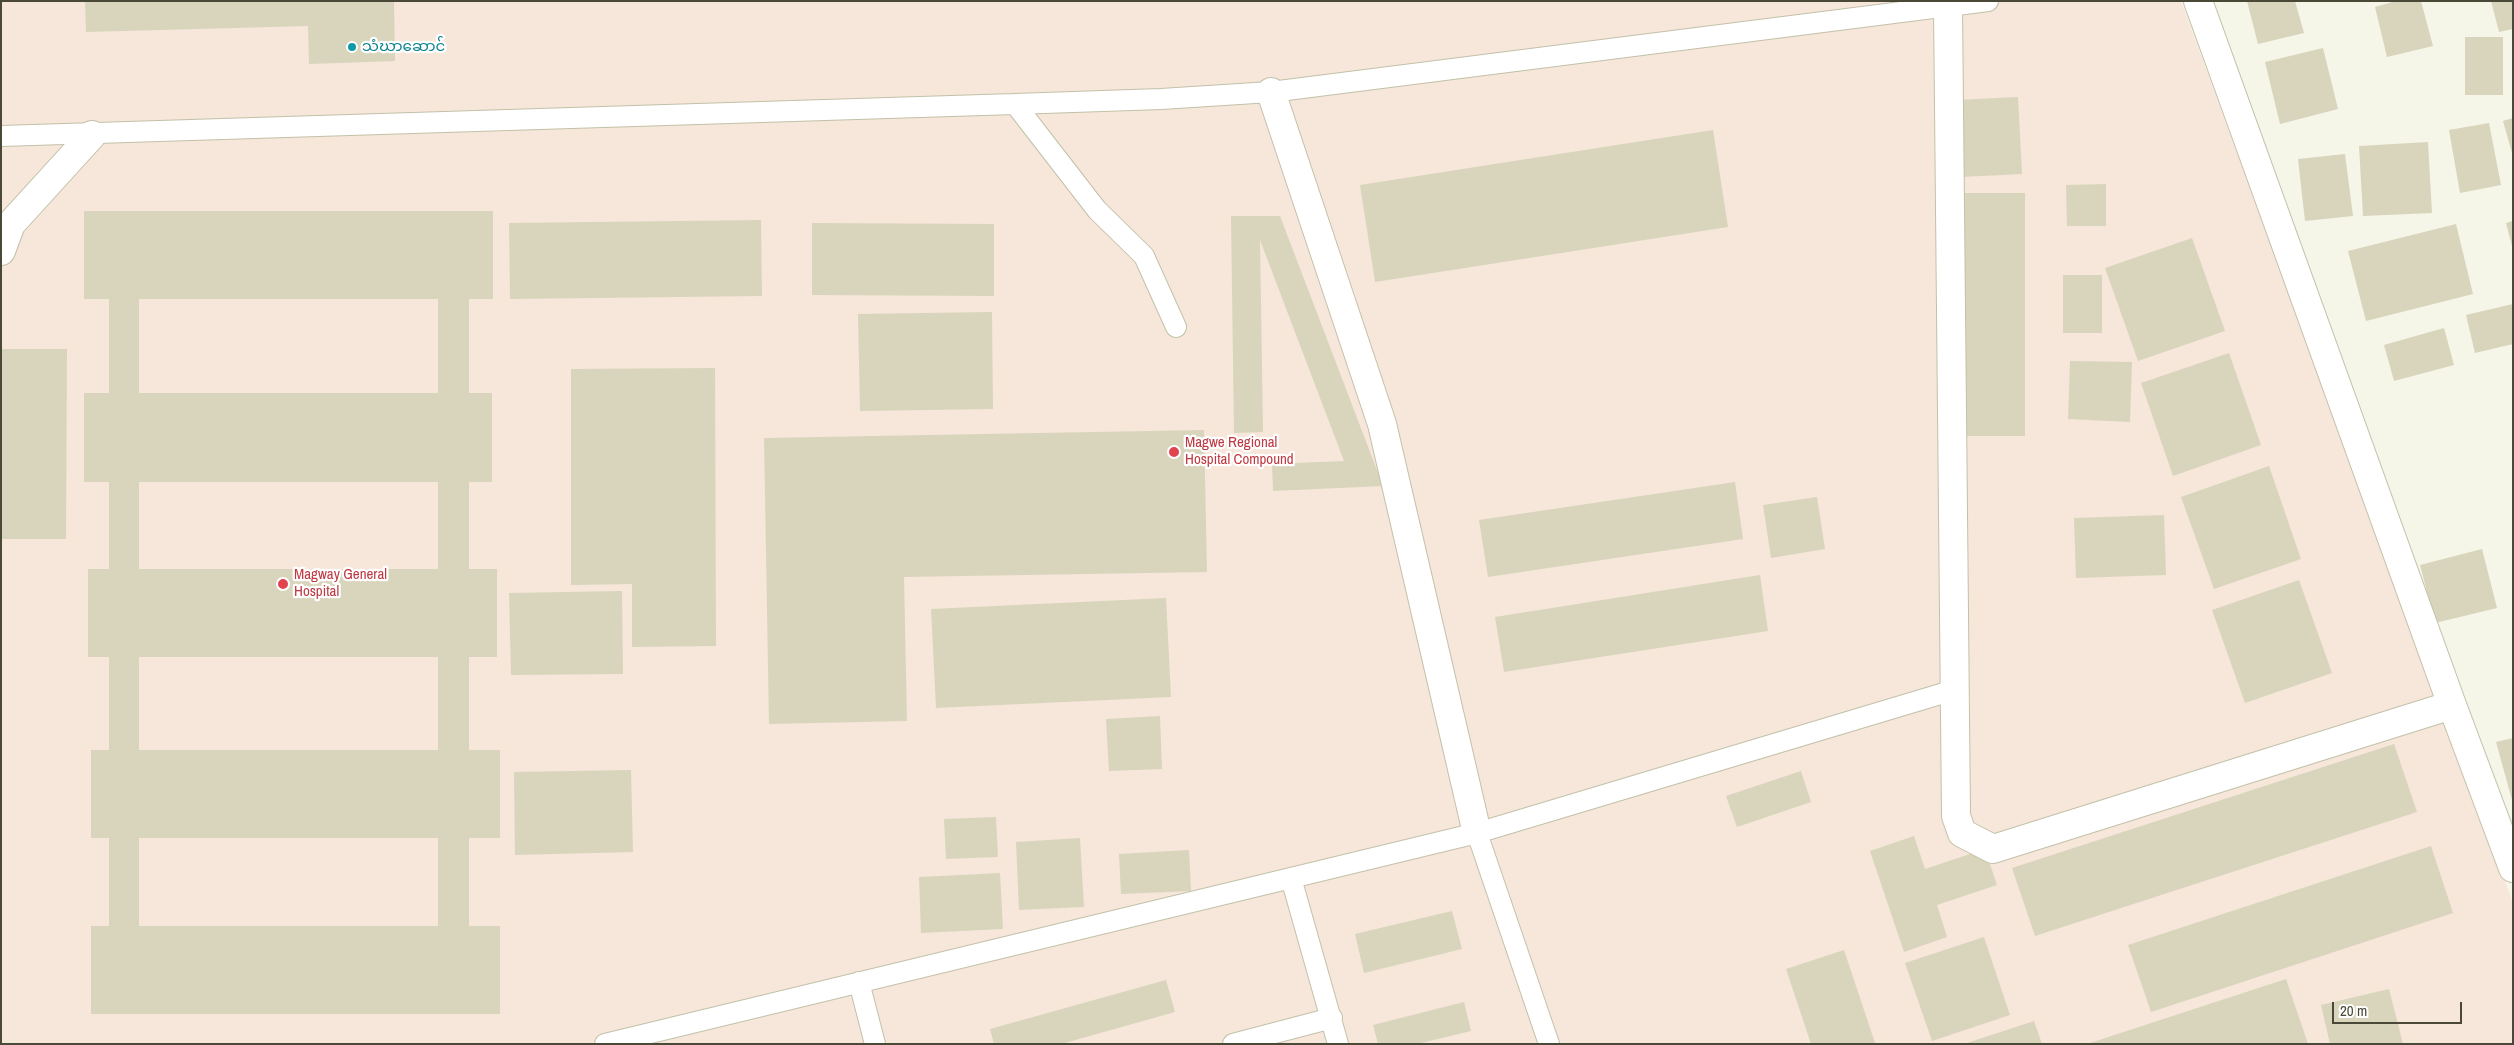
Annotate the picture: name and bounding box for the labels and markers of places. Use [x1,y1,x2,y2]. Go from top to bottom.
place label: သံဃာဆောင် [362,38,445,56]
marker: သံဃာဆောင် [346,41,358,53]
place label: Magwe Regional Hospital Compound [1185,434,1294,469]
marker: Magwe Regional Hospital Compound [1167,445,1181,459]
place label: Magway General Hospital [294,566,387,601]
marker: Magway General Hospital [276,577,290,591]

